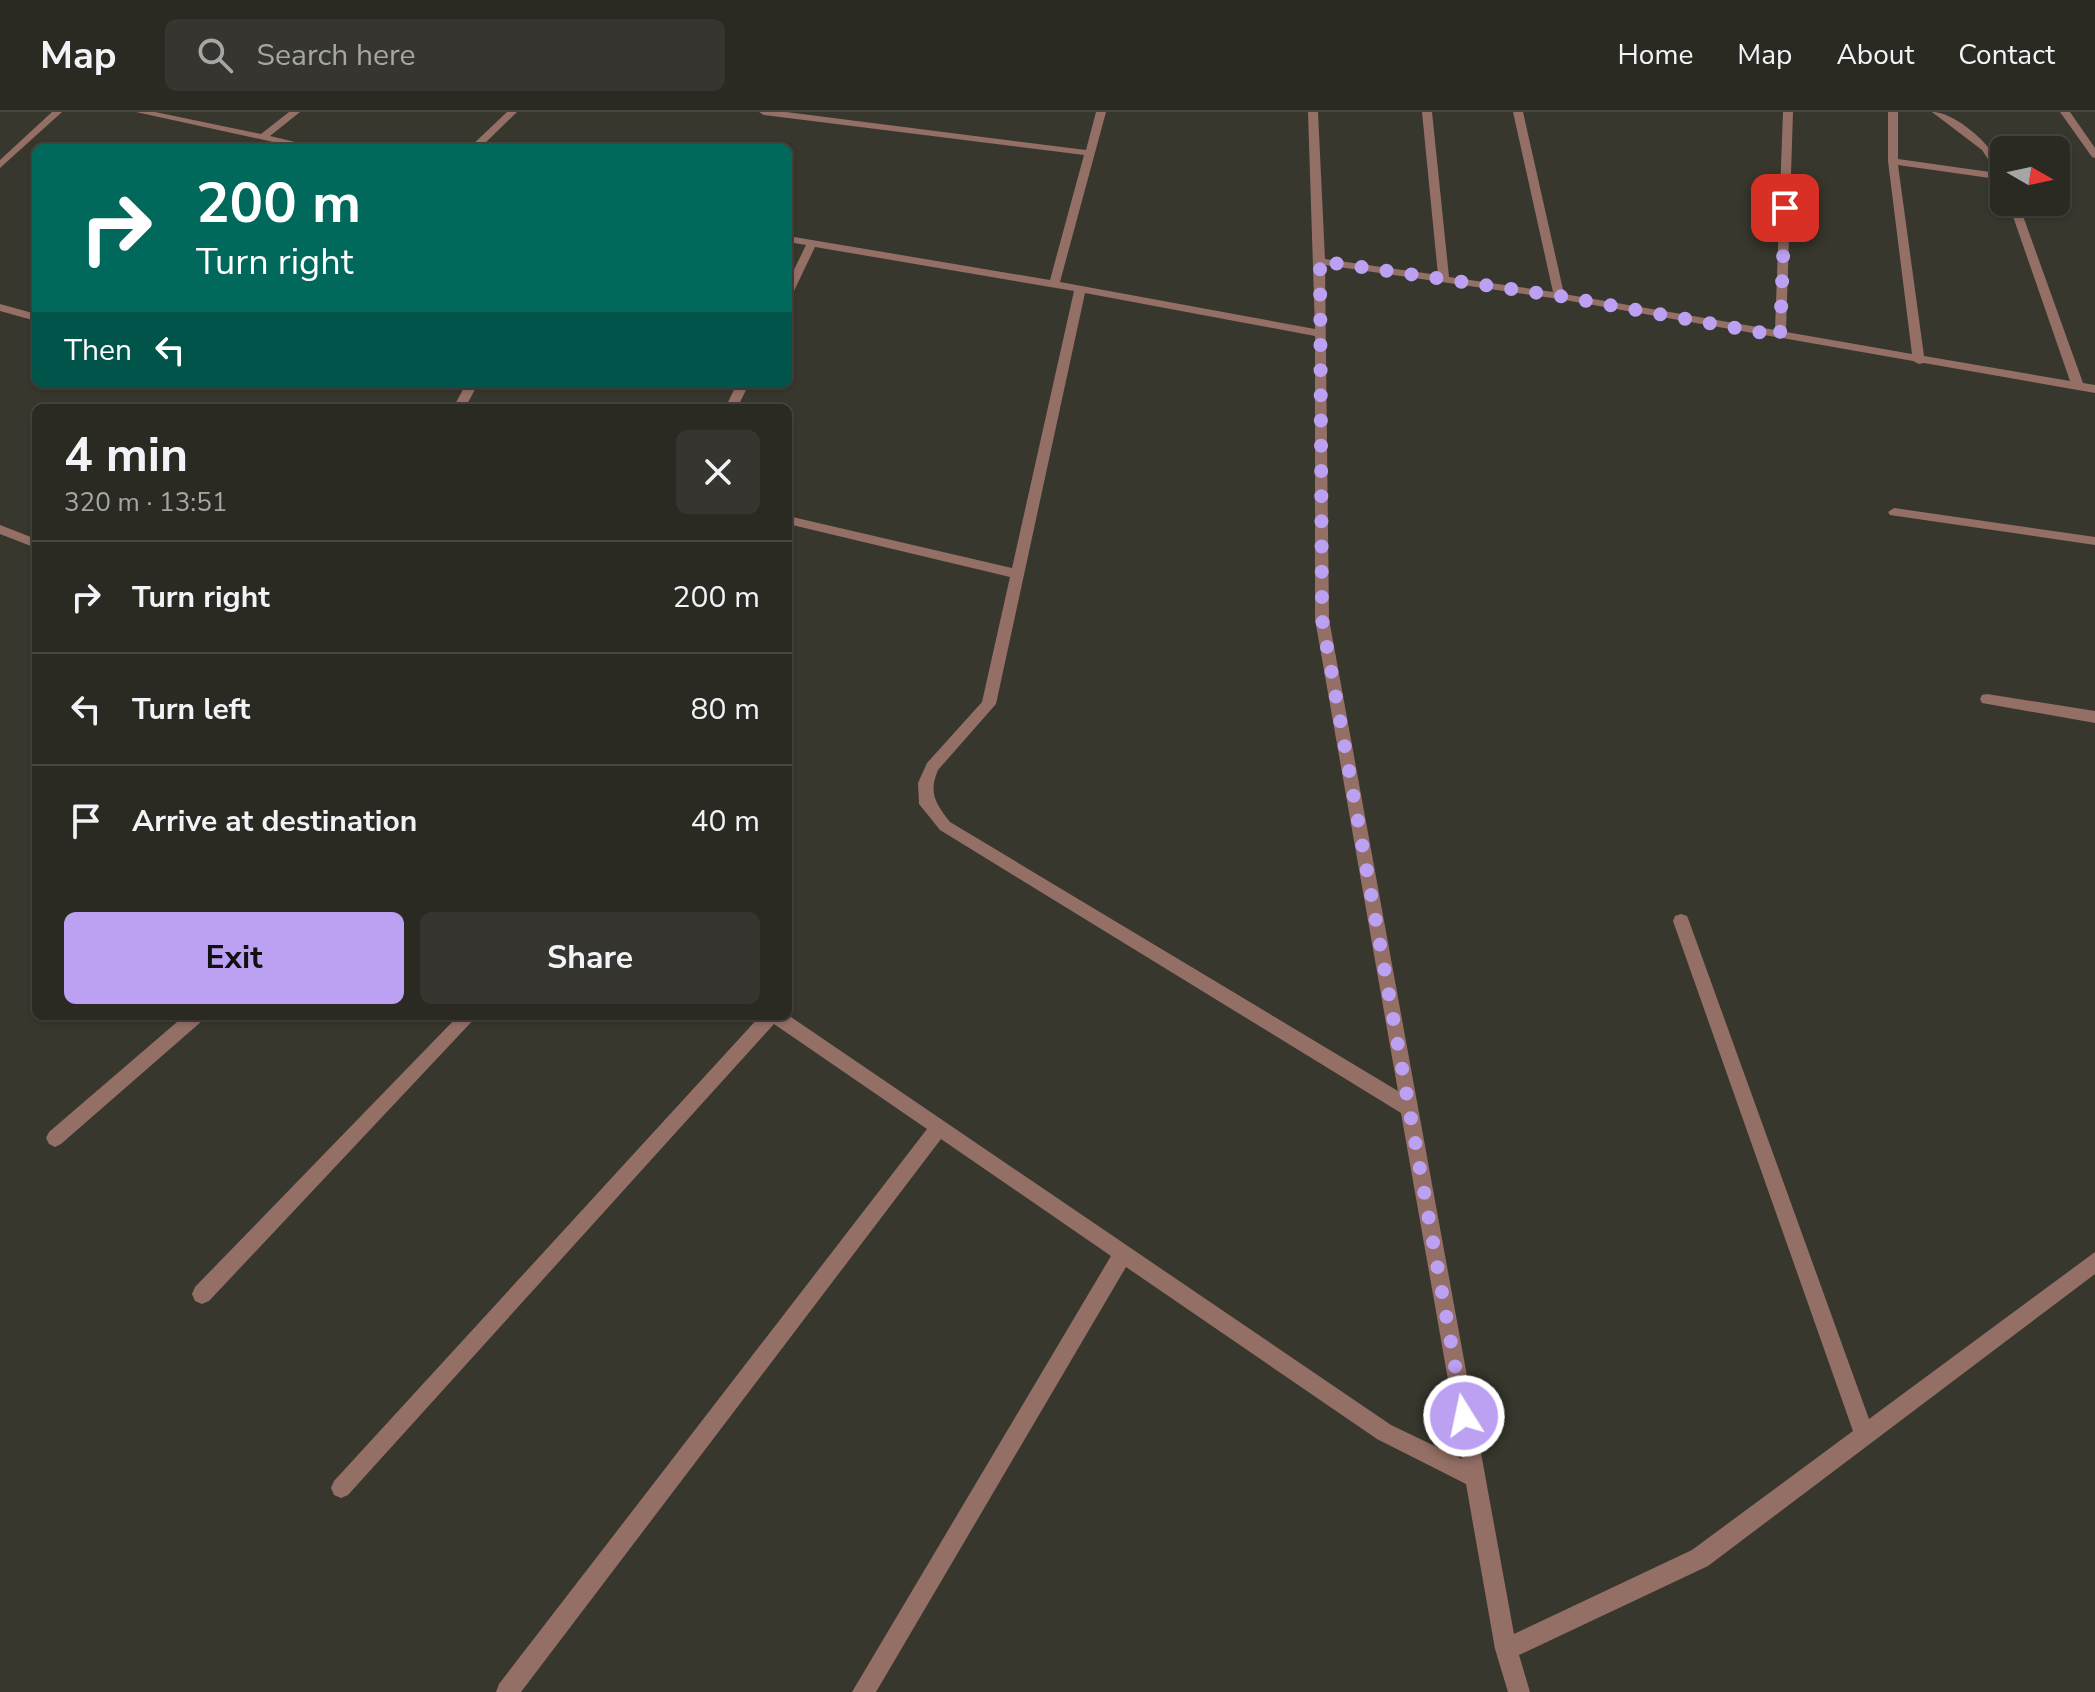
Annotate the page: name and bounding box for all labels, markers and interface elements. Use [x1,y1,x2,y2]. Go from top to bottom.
search box [165,19,725,91]
text: Map [40,30,117,81]
icon: search [193,33,237,77]
text: Search here [257,35,416,76]
text: Home [1618,36,1693,74]
text: Map [1737,36,1792,74]
text: About [1836,36,1914,74]
text: Contact [1958,36,2055,74]
north arrow [1990,136,2070,216]
map controls [1990,136,2070,216]
text: 200 m [196,165,361,242]
pin [1751,174,1819,242]
icon: right [64,176,168,280]
icon: arrive [1763,186,1807,230]
text: Turn right [196,238,353,287]
icon: left [148,328,192,372]
text: Then [64,330,132,371]
text: 4 min [64,422,188,488]
button: close [676,430,760,514]
text: 320 m · 13:51 [64,485,227,520]
icon: right [64,575,108,619]
text: Turn right [132,577,270,618]
text: 200 m [673,577,760,618]
icon: left [64,687,108,731]
text: Turn left [132,689,250,730]
text: 80 m [691,689,760,730]
icon: arrive [64,799,108,843]
text: Arrive at destination [132,801,417,842]
text: 40 m [691,801,760,842]
button: Exit [64,912,404,1004]
button: Share [420,912,760,1004]
position arrow [1422,1374,1506,1458]

